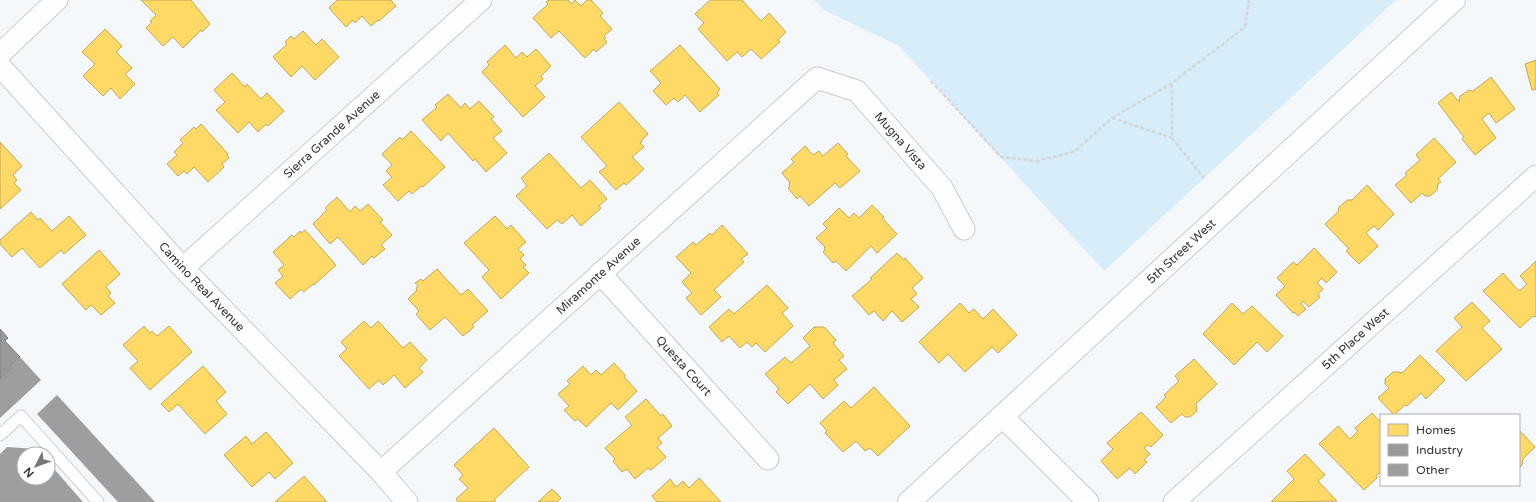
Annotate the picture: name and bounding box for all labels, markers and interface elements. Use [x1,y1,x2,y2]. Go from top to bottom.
street label: Sierra Grande Avenue [281,87,383,181]
street label: Mugna Vista [872,109,930,172]
street label: 5th Street West [1144,216,1219,287]
street label: Miramonte Avenue [553,234,644,317]
street label: Camino Real Avenue [156,239,248,334]
street label: 5th Place West [1319,305,1392,372]
street label: Questa Court [653,333,715,399]
legend [1380,414,1520,486]
text: Homes [1416,423,1456,437]
text: Industry [1416,443,1463,457]
north arrow [16,446,56,486]
text: Other [1416,463,1449,477]
text: N [21,465,37,480]

